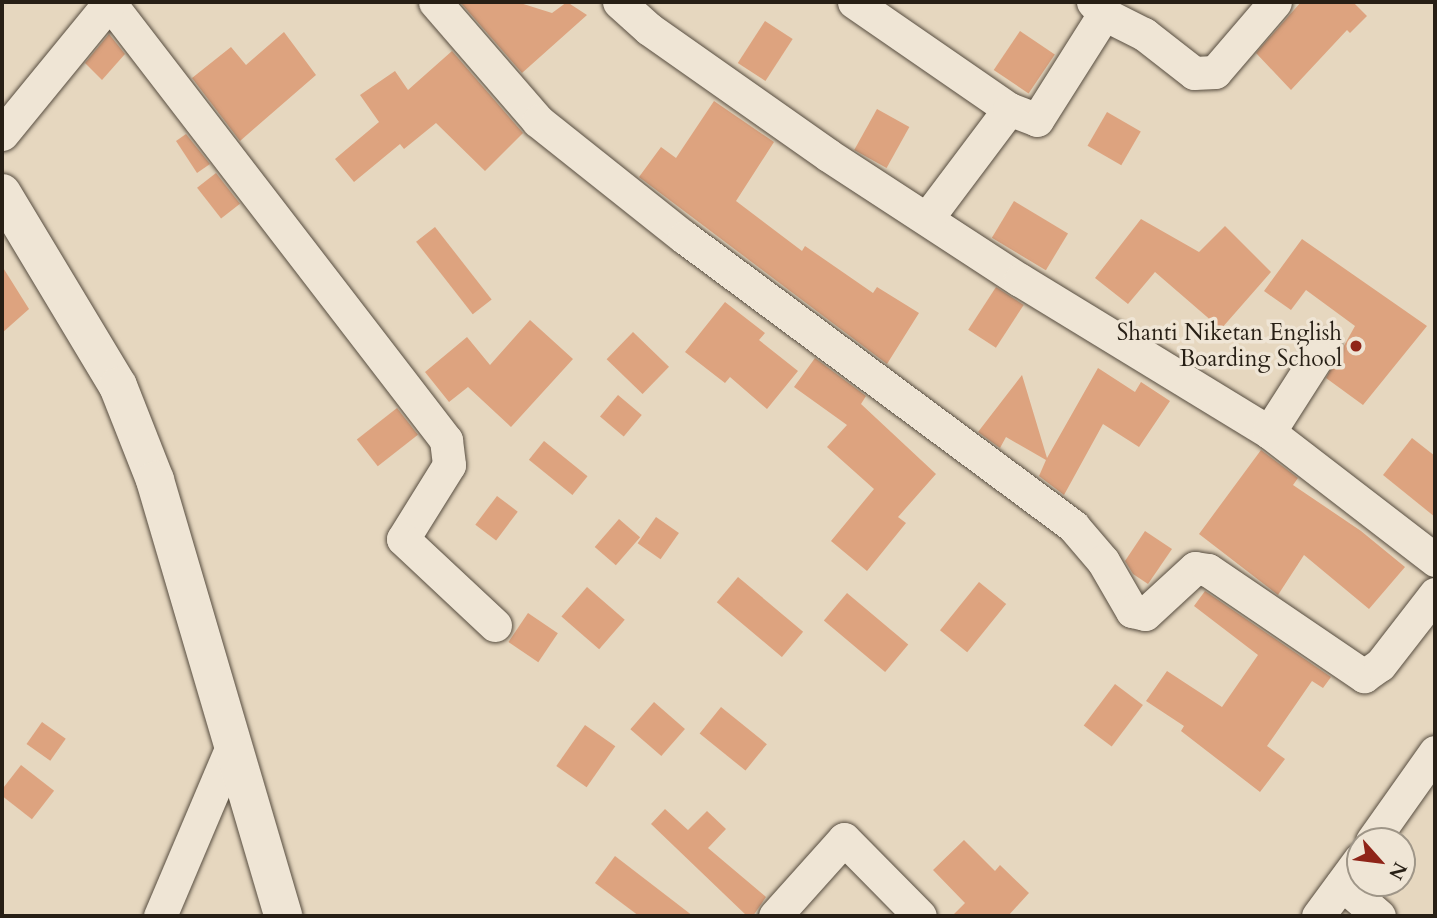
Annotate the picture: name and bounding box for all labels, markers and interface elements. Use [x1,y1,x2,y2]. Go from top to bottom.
place label: Shanti Niketan English Boarding School [1117,319,1342,373]
marker: Shanti Niketan English Boarding School [1348,338,1364,354]
north arrow [1346,827,1416,897]
text: N [1382,858,1413,884]

